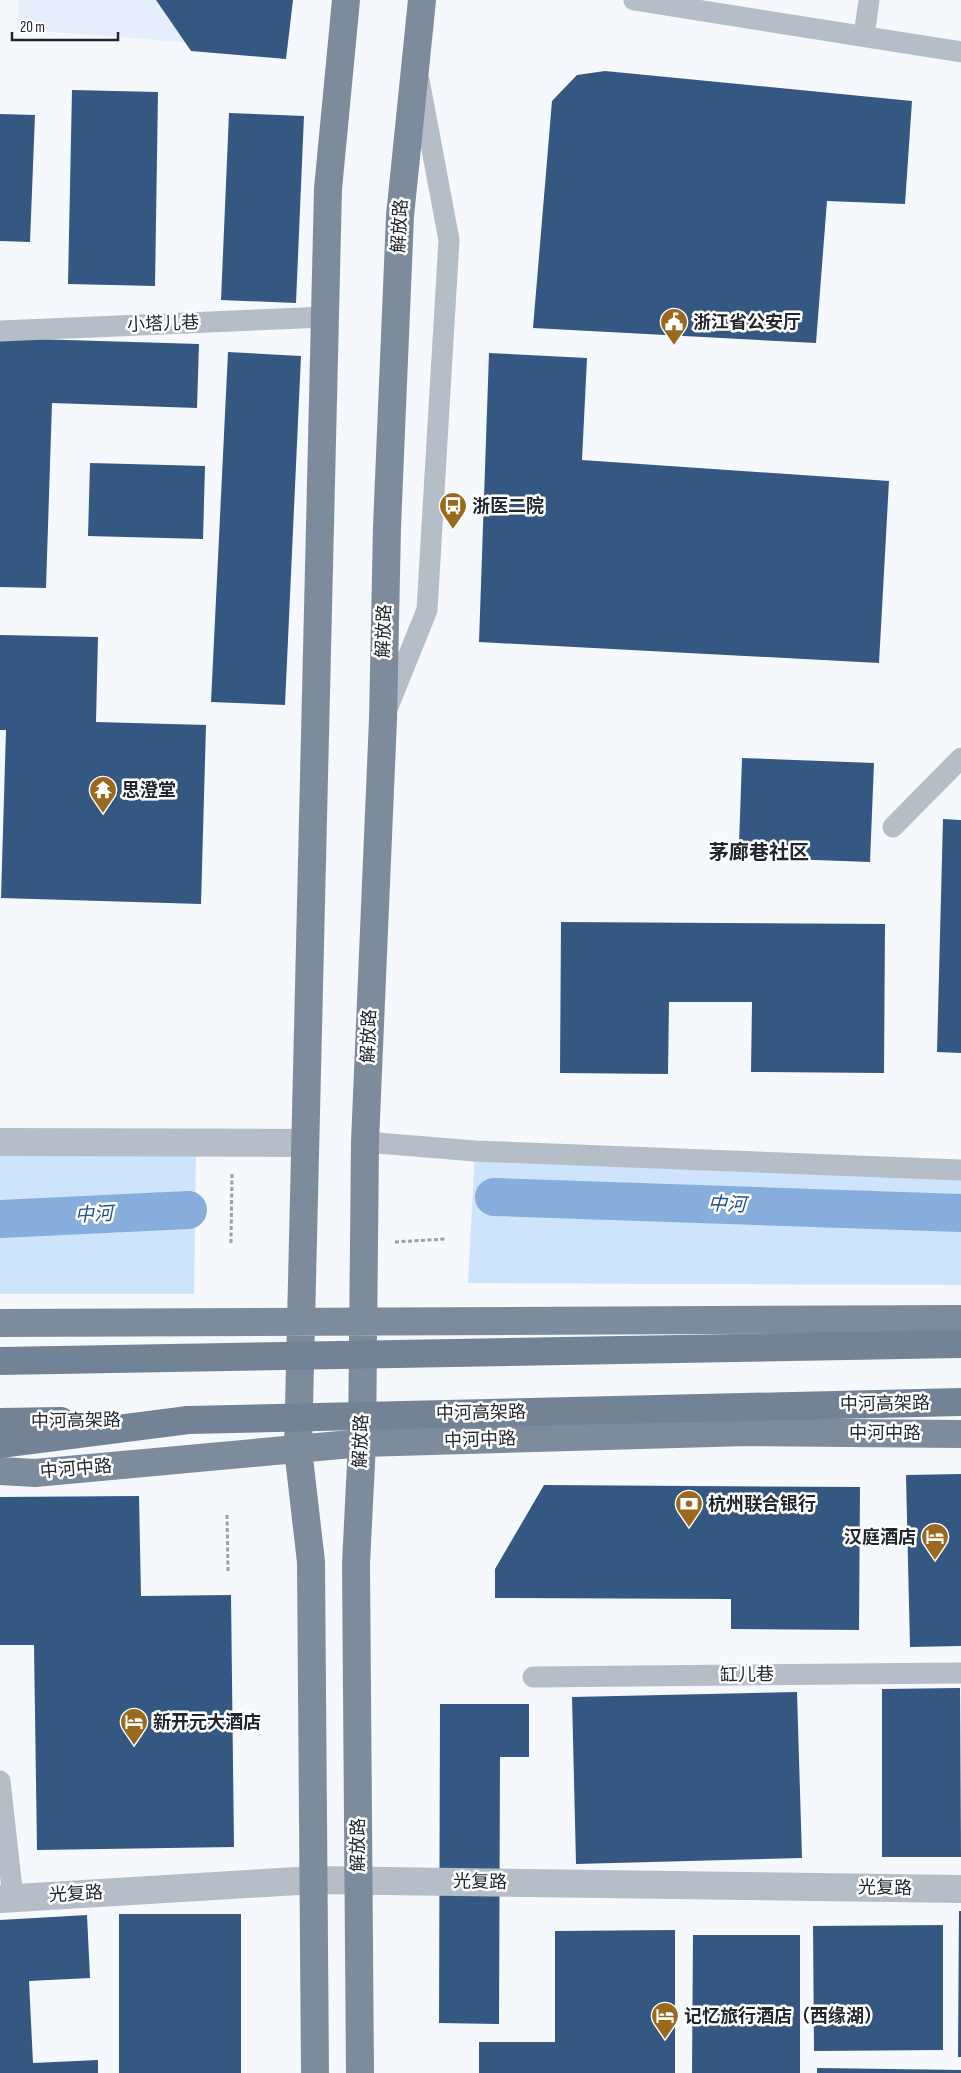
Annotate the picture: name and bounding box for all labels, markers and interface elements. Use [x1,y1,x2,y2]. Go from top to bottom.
scale bar [12,10,119,42]
text: 20 m [20,18,45,37]
street label: 解放路 [388,198,412,254]
public building icon: 浙江省公安厅 [659,307,689,346]
street label: 小塔儿巷 [127,312,199,336]
place label: 浙江省公安厅 [693,312,801,333]
bus stop icon: 浙医二院 [438,491,468,530]
place label: 浙医二院 [472,496,544,517]
street label: 解放路 [373,604,395,658]
temple icon: 思澄堂 [88,775,118,814]
place label: 思澄堂 [122,780,176,801]
district label: 茅廊巷社区 [709,841,809,865]
street label: 解放路 [358,1009,380,1063]
water label: 中河 [708,1193,750,1217]
water label: 中河 [74,1202,118,1227]
street label: 中河高架路 [840,1393,930,1415]
street label: 中河高架路 [436,1402,526,1424]
street label: 中河高架路 [31,1410,121,1432]
street label: 解放路 [350,1414,372,1468]
street label: 中河中路 [849,1423,921,1444]
street label: 中河中路 [444,1428,516,1452]
street label: 中河中路 [39,1455,113,1483]
bank icon: 杭州联合银行 [674,1489,704,1528]
place label: 杭州联合银行 [708,1493,816,1515]
hotel icon: 汉庭酒店 [920,1522,950,1561]
place label: 汉庭酒店 [844,1527,916,1548]
street label: 缸儿巷 [720,1664,774,1686]
hotel icon: 新开元大酒店 [119,1707,149,1746]
place label: 新开元大酒店 [153,1712,261,1733]
street label: 解放路 [348,1818,369,1872]
street label: 光复路 [453,1871,507,1893]
street label: 光复路 [858,1877,912,1899]
street label: 光复路 [48,1882,104,1906]
hotel icon: 记忆旅行酒店（西缘湖） [650,2001,680,2040]
place label: 记忆旅行酒店（西缘湖） [684,2005,882,2027]

